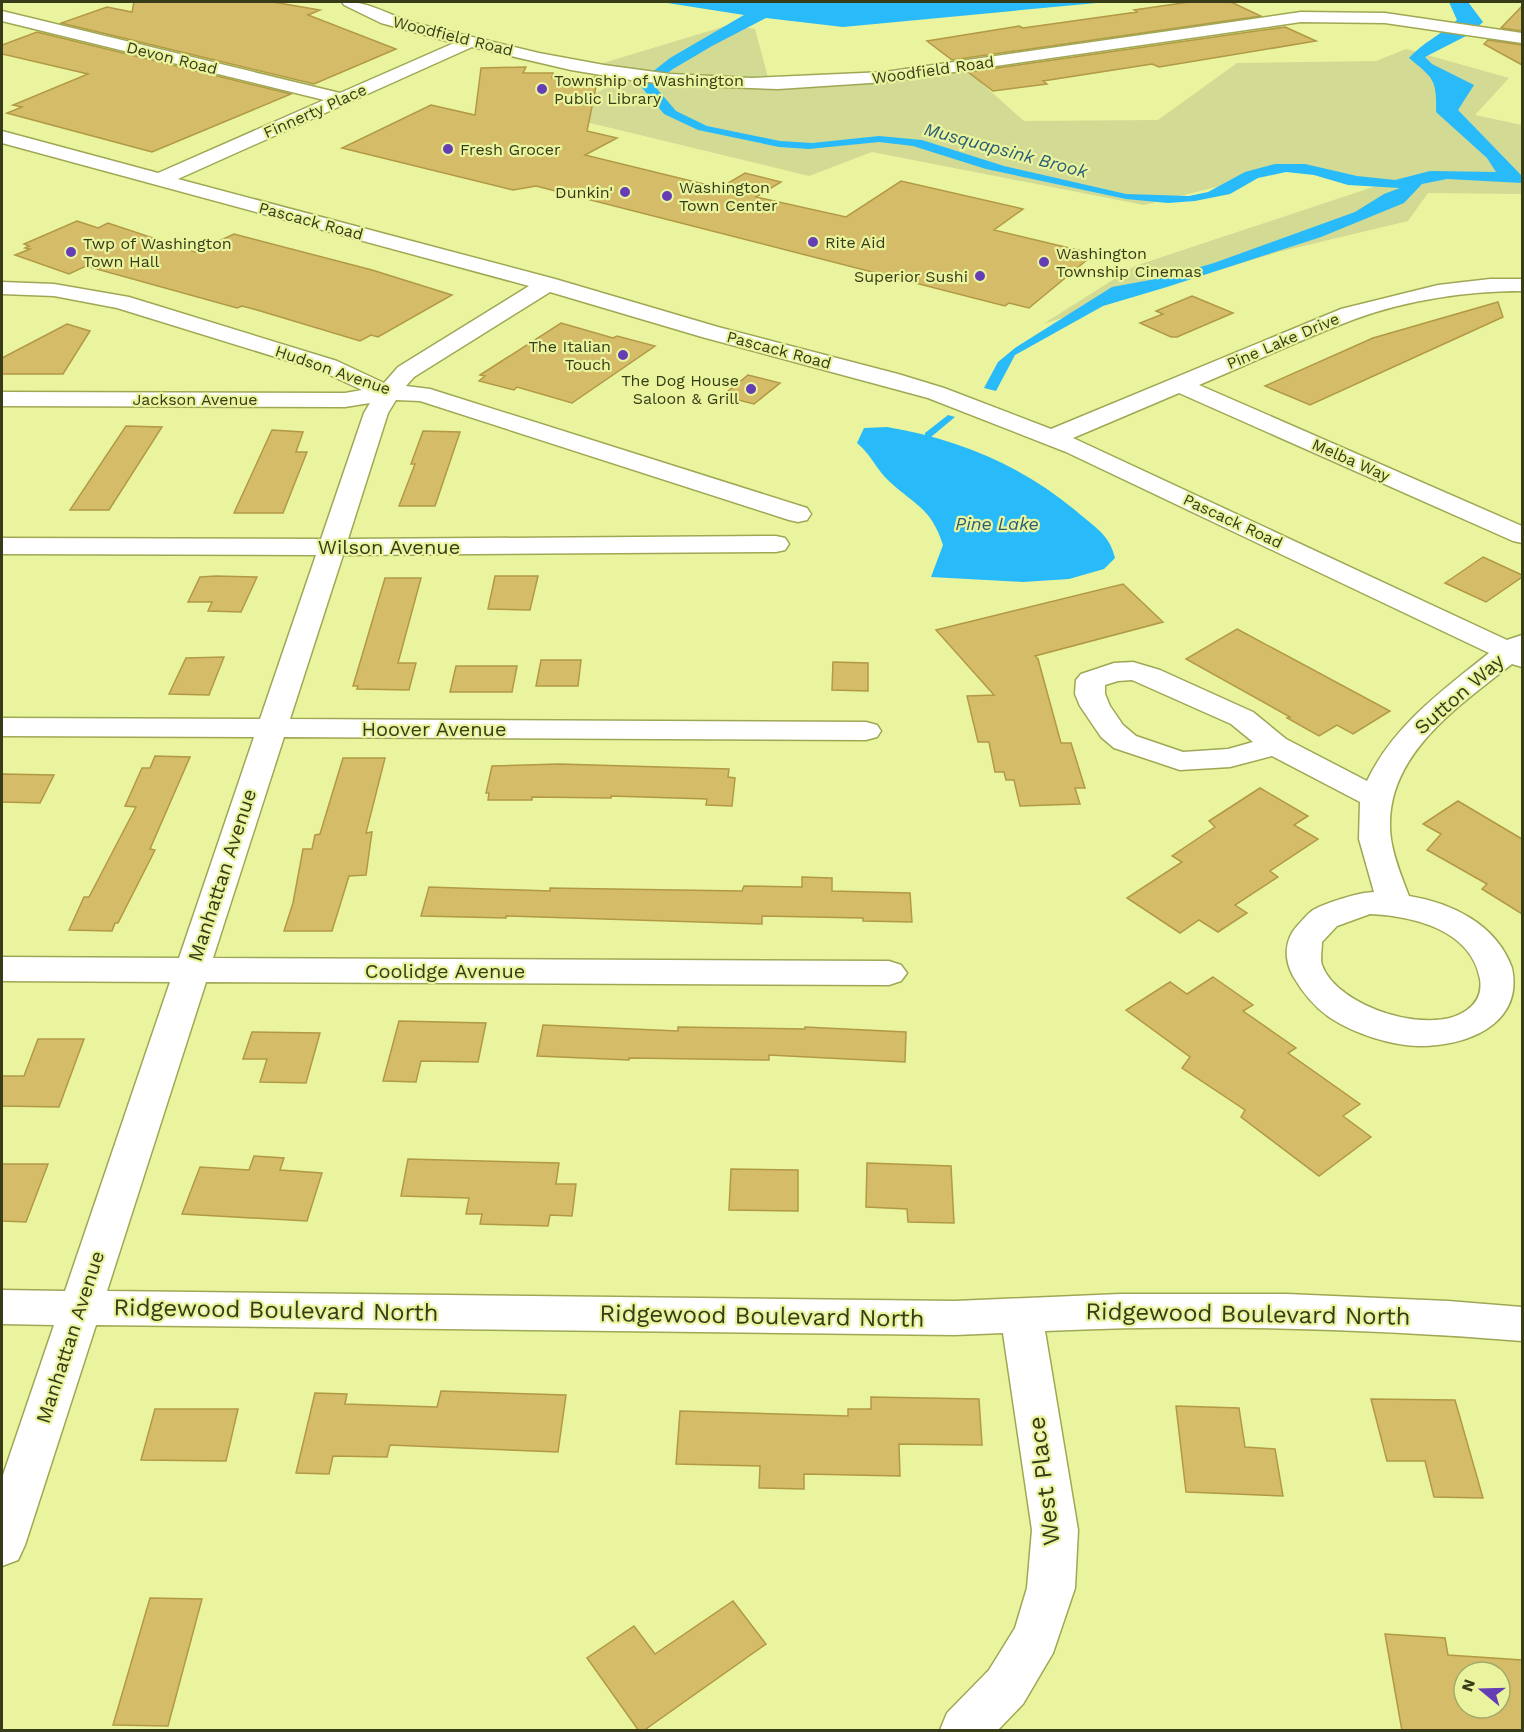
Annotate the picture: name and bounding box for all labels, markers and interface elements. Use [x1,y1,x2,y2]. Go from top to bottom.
street label: Woodfield Road [391,12,515,60]
street label: Devon Road [125,38,219,78]
street label: Woodfield Road [871,52,995,88]
place label: Township of Washington Public Library [554,71,744,108]
street label: Finnerty Place [260,80,370,142]
marker: Township of Washington Public Library [535,82,549,96]
water label: Musquapsink Brook [922,118,1091,182]
place label: Fresh Grocer [460,140,561,159]
marker: Fresh Grocer [441,142,455,156]
place label: Washington Town Center [679,178,778,215]
place label: Dunkin' [555,183,613,202]
marker: Dunkin' [618,185,632,199]
marker: Washington Town Center [660,189,674,203]
street label: Pascack Road [257,198,365,244]
place label: Rite Aid [825,233,885,252]
place label: Twp of Washington Town Hall [83,234,232,271]
marker: Rite Aid [806,235,820,249]
place label: Washington Township Cinemas [1056,244,1202,281]
marker: Twp of Washington Town Hall [64,245,78,259]
marker: Washington Township Cinemas [1037,255,1051,269]
place label: Superior Sushi [854,267,968,286]
marker: Superior Sushi [973,269,987,283]
street label: Pine Lake Drive [1224,309,1342,373]
street label: Pascack Road [725,327,833,373]
place label: The Italian Touch [528,337,611,374]
street label: Hudson Avenue [273,341,393,399]
marker: The Italian Touch [616,348,630,362]
place label: The Dog House Saloon & Grill [621,371,739,408]
marker: The Dog House Saloon & Grill [744,382,758,396]
street label: Jackson Avenue [132,390,258,409]
street label: Melba Way [1309,434,1393,486]
street label: Pascack Road [1180,490,1286,552]
water label: Pine Lake [955,513,1039,534]
street label: Wilson Avenue [318,535,460,559]
street label: Sutton Way [1409,648,1509,739]
street label: Hoover Avenue [362,717,506,741]
street label: Manhattan Avenue [183,786,261,964]
street label: Coolidge Avenue [365,959,525,983]
street label: Manhattan Avenue [31,1248,109,1426]
street label: Ridgewood Boulevard North [113,1293,439,1327]
street label: Ridgewood Boulevard North [1085,1297,1411,1331]
street label: Ridgewood Boulevard North [599,1299,925,1333]
street label: West Place [1022,1415,1066,1547]
north arrow [1452,1660,1512,1720]
text: N [1457,1677,1479,1694]

